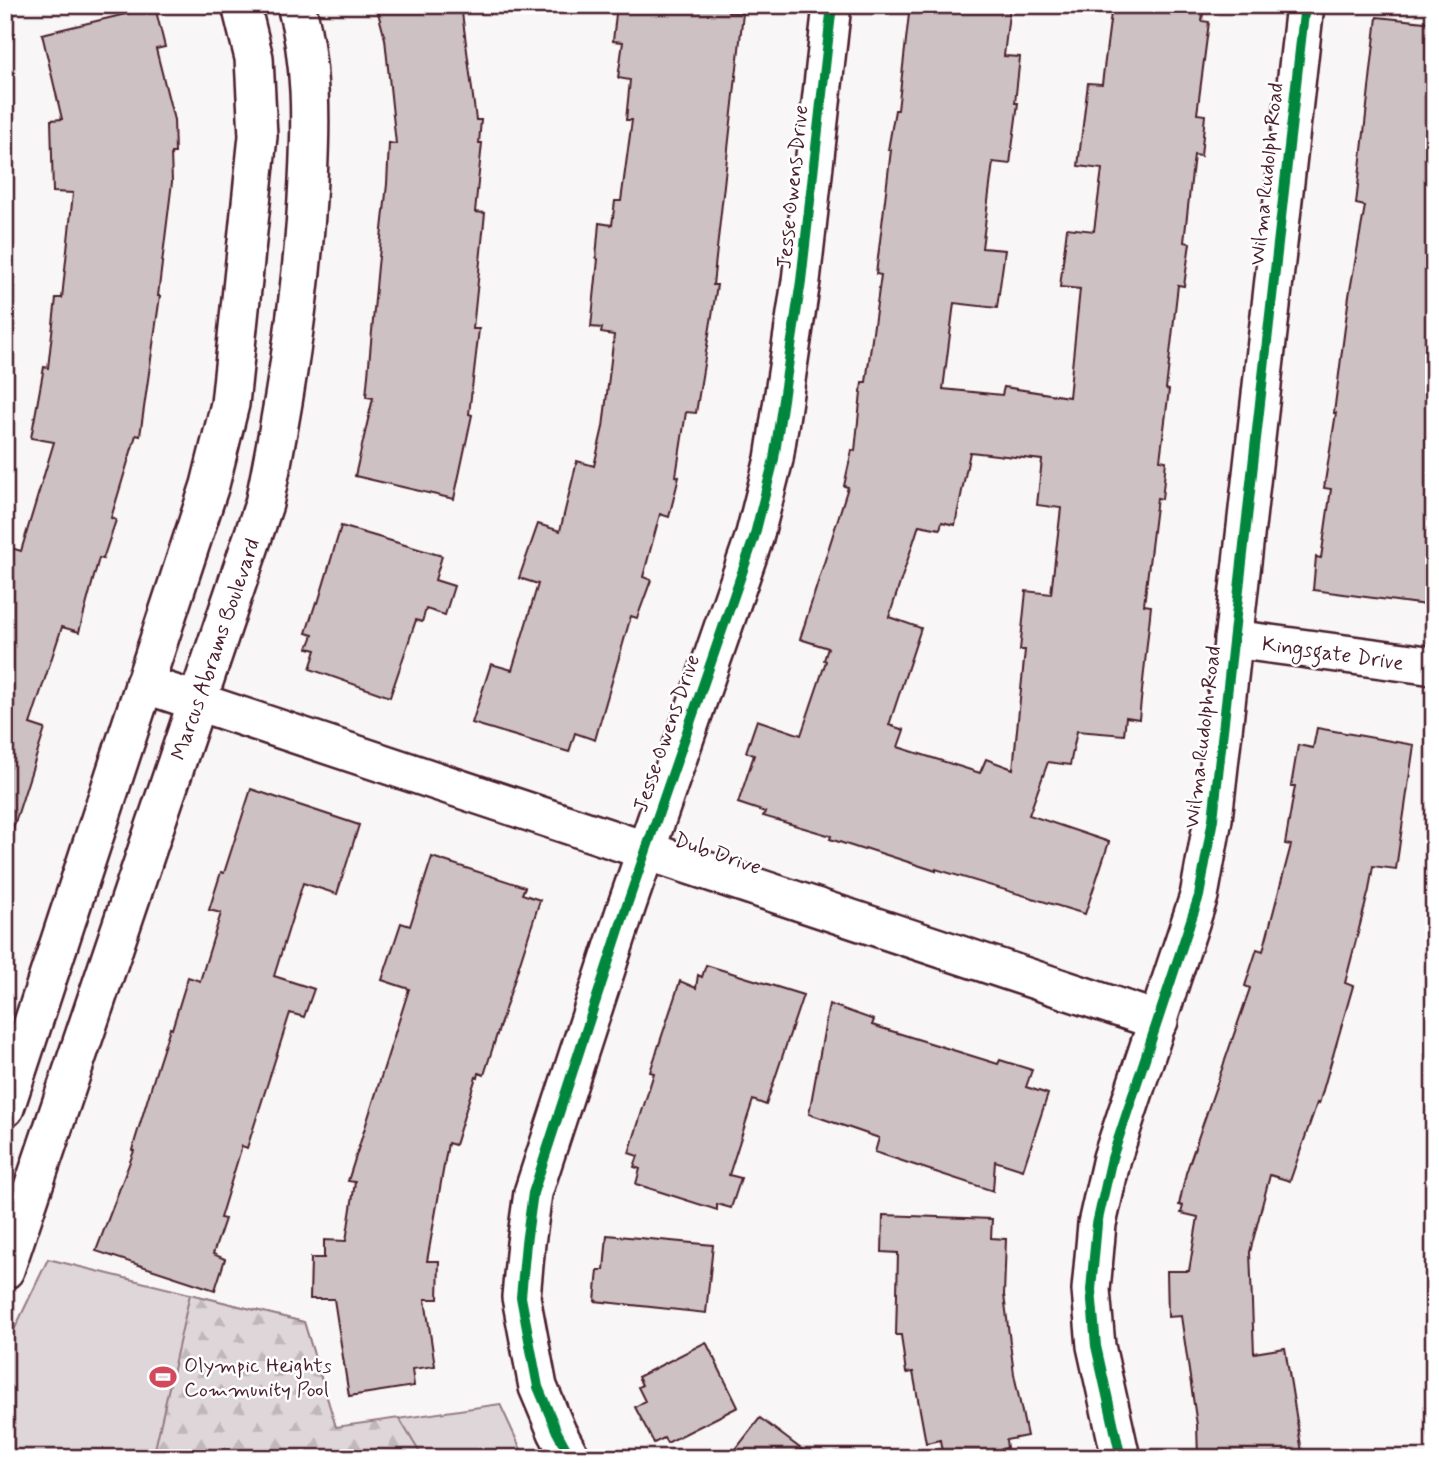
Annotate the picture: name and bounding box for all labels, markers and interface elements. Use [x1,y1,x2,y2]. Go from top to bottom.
street label: Wilma Rudolph Road [1243,81,1291,267]
street label: Jesse Owens Drive [770,104,816,271]
street label: Marcus Abrams Boulevard [165,535,267,764]
street label: Kingsgate Drive [1260,630,1406,680]
street label: Wilma Rudolph Road [1178,644,1228,830]
street label: Jesse Owens Drive [627,651,707,816]
street label: Dub Drive [670,826,765,882]
place label: Olympic Heights Community Pool [184,1352,332,1404]
sports icon: Olympic Heights Community Pool [148,1362,178,1392]

